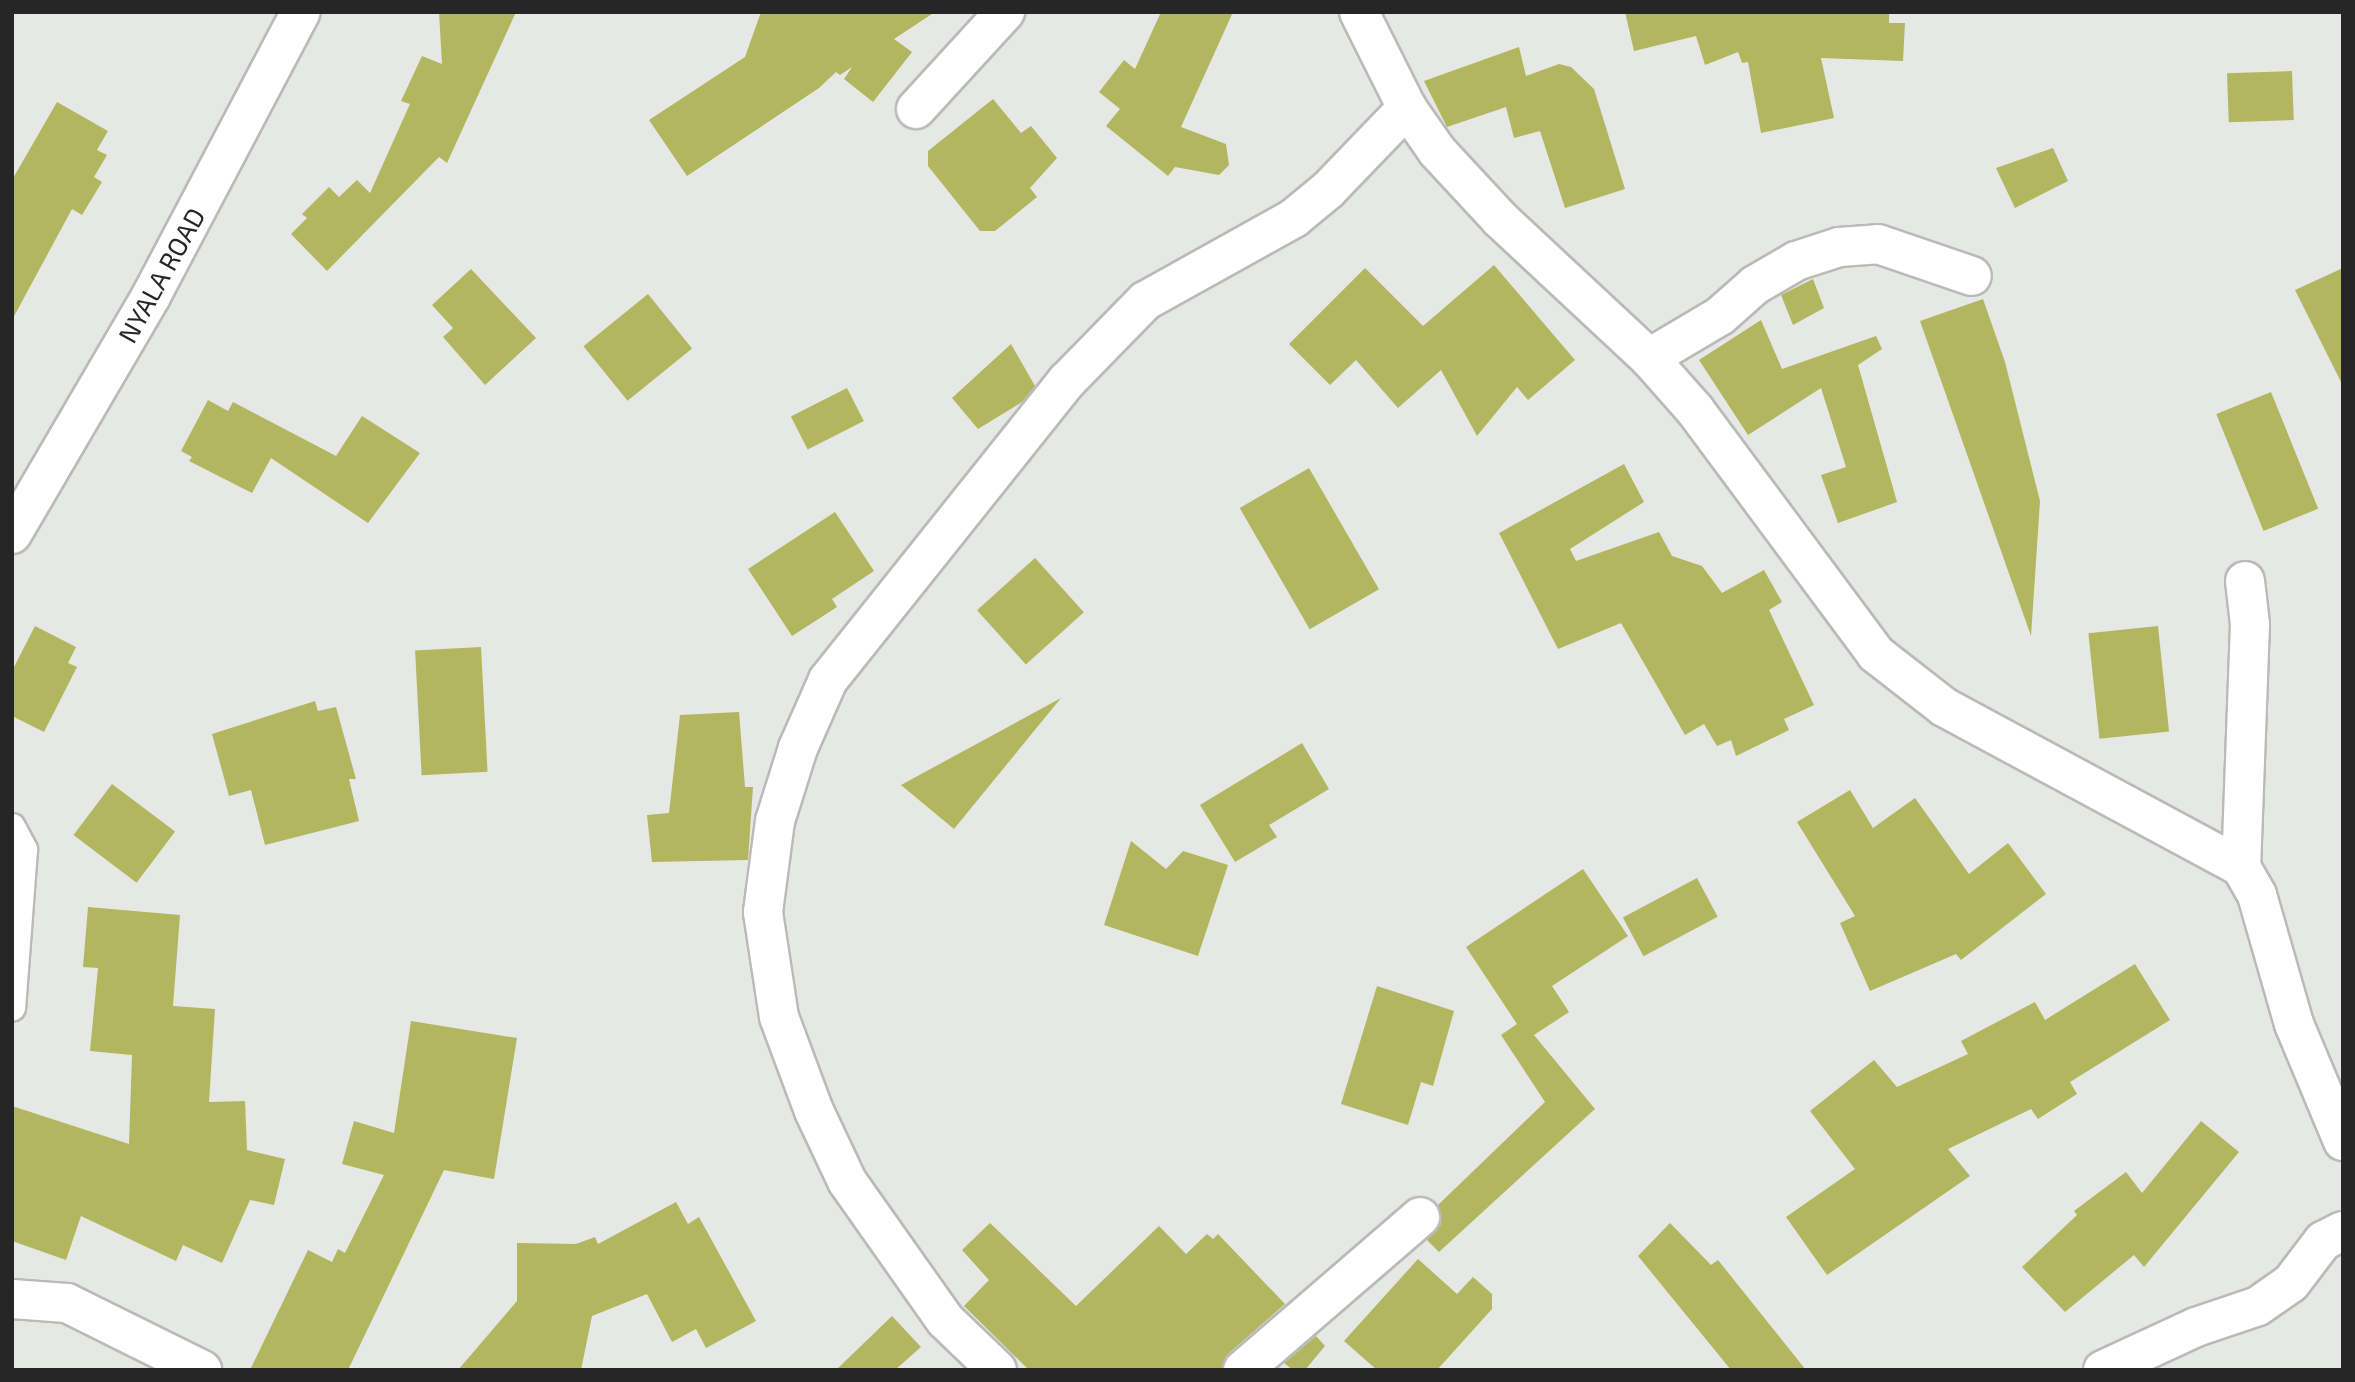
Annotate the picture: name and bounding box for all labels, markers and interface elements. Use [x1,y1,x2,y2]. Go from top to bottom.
street label: NYALA ROAD [111,202,211,348]

